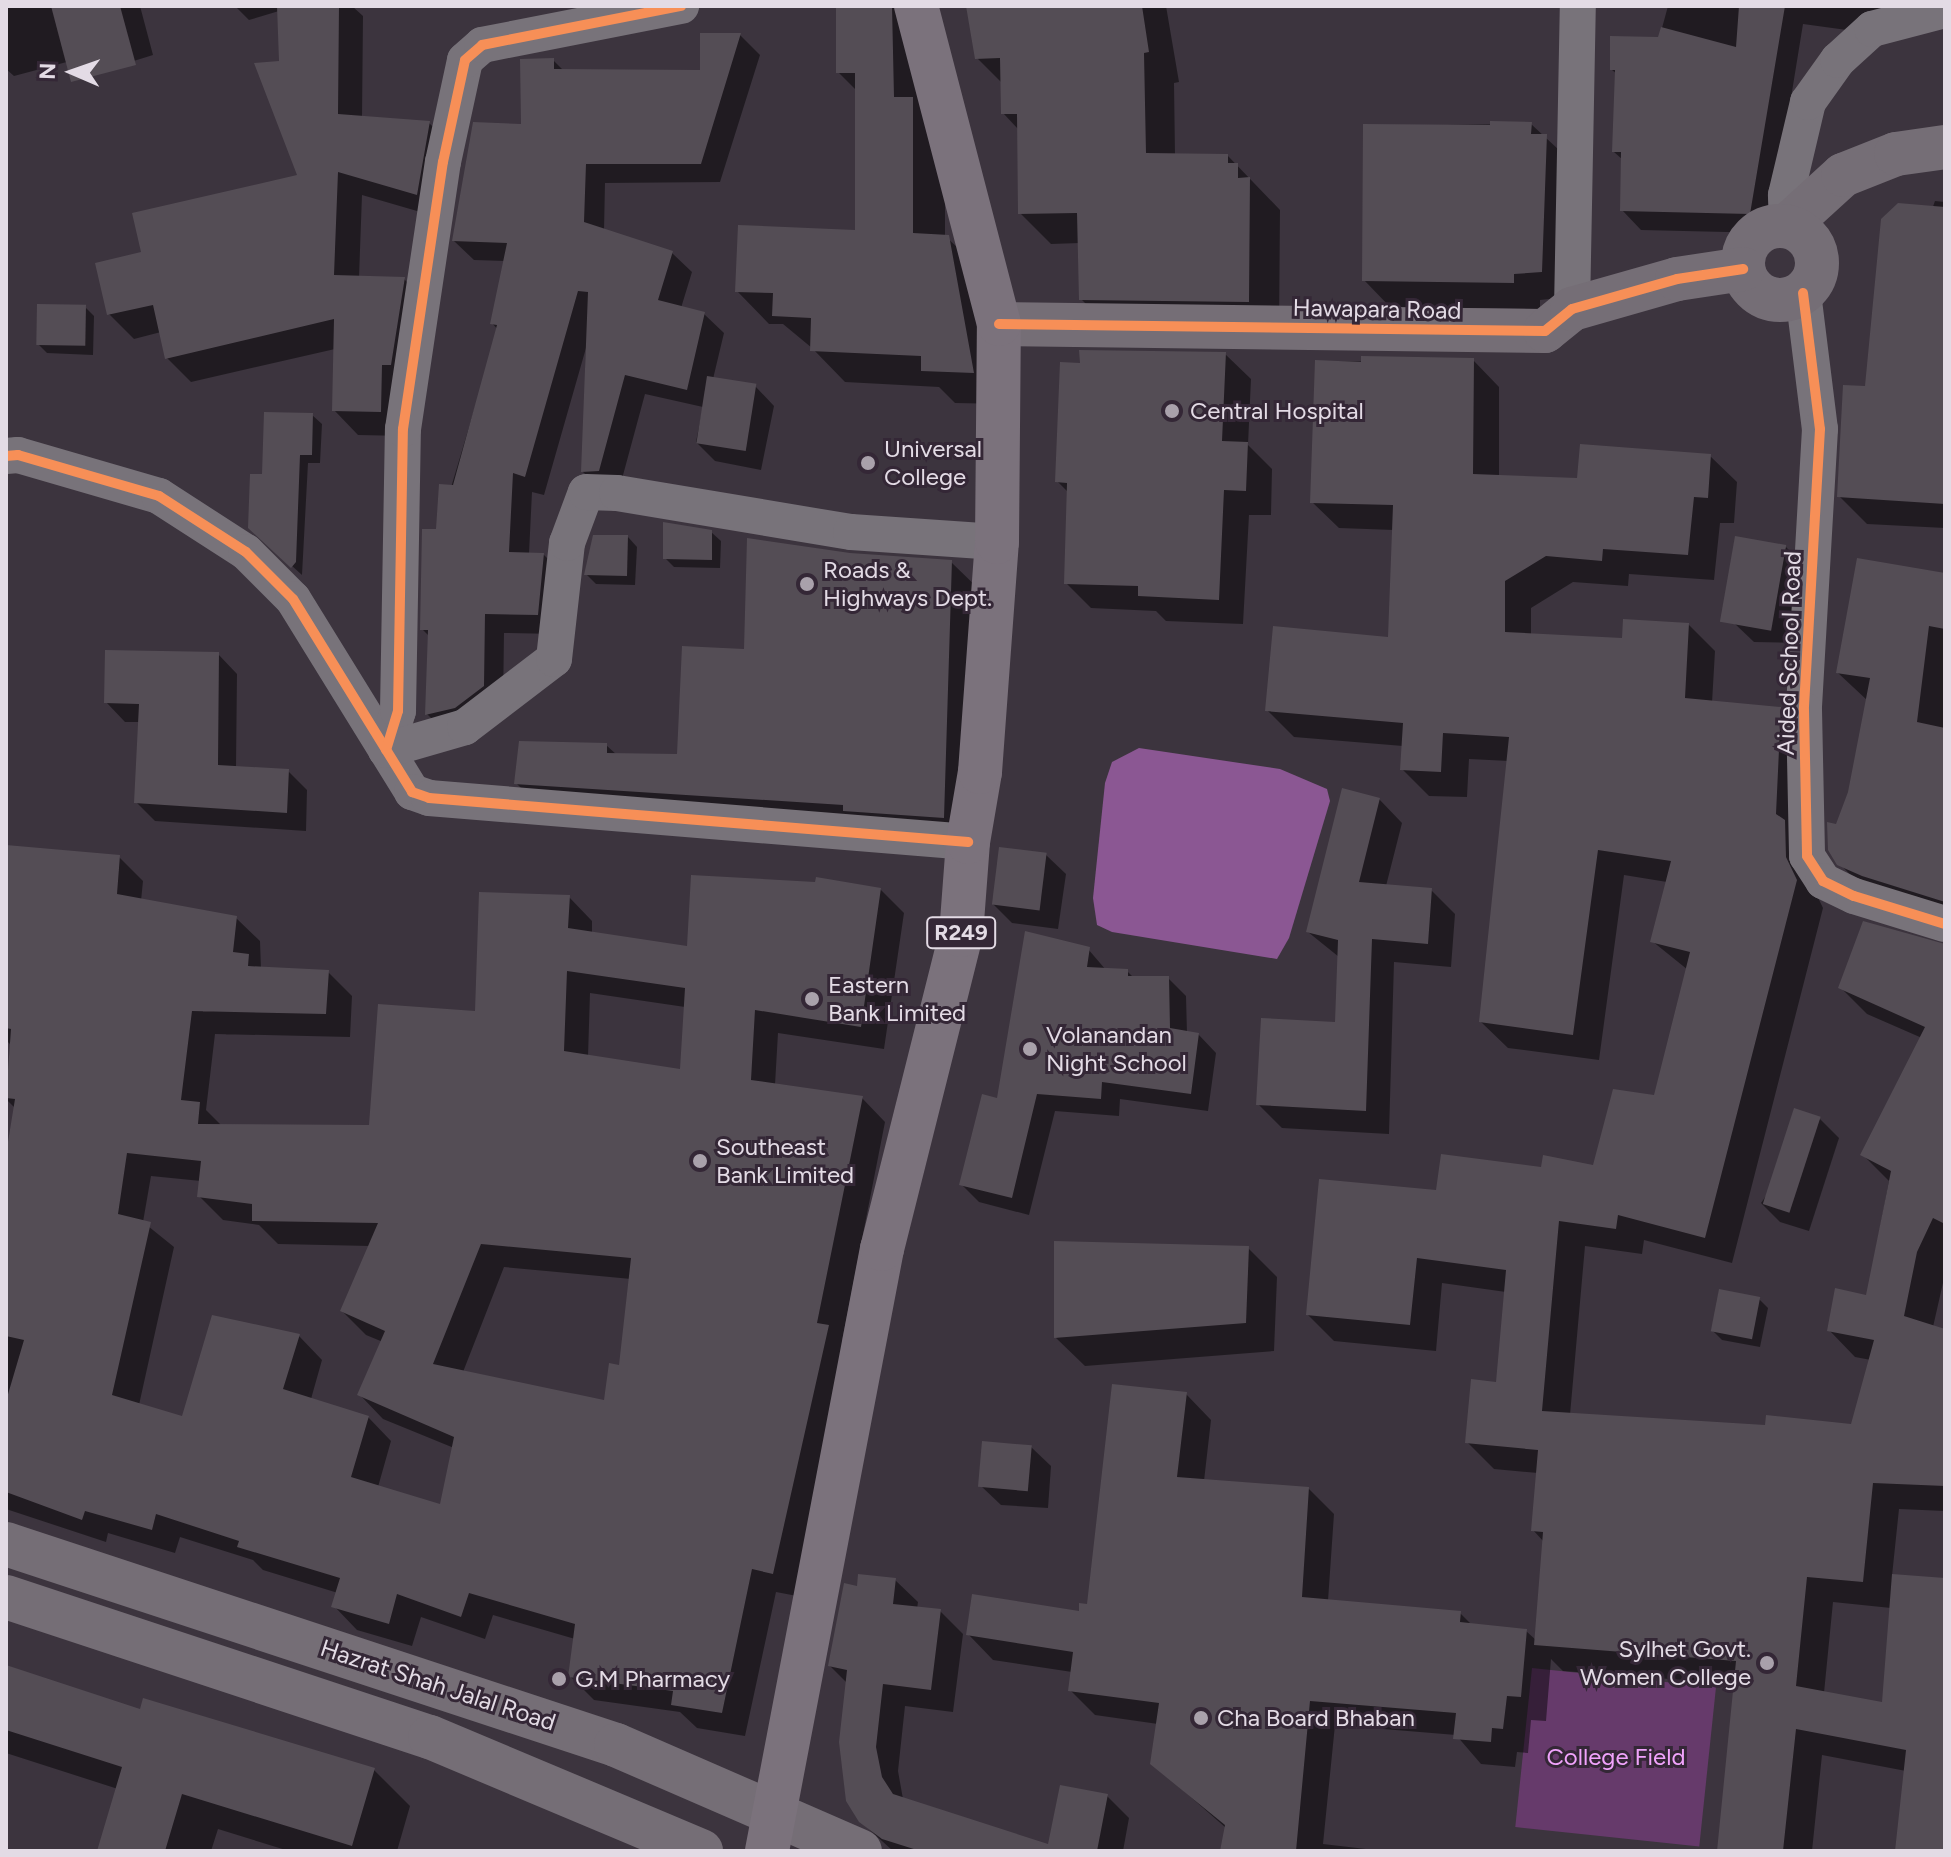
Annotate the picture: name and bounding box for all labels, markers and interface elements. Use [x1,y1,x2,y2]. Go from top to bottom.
north arrow [32,32,112,112]
text: N [34,62,61,80]
street label: Hawapara Road [1292,293,1462,325]
place label: Central Hospital [1190,397,1364,425]
marker: Central Hospital [1161,400,1183,422]
place label: Universal College [884,435,982,491]
marker: Universal College [859,454,877,472]
street label: Aided School Road [1771,550,1807,756]
place label: Roads & Highways Dept. [823,556,992,612]
marker: Roads & Highways Dept. [798,575,816,593]
road number: R249 [925,915,997,951]
place label: Eastern Bank Limited [828,971,966,1027]
marker: Eastern Bank Limited [803,990,821,1008]
place label: Volanandan Night School [1046,1021,1187,1077]
marker: Volanandan Night School [1021,1040,1039,1058]
place label: Southeast Bank Limited [716,1133,854,1189]
marker: Southeast Bank Limited [691,1152,709,1170]
street label: Hazrat Shah Jalal Road [317,1633,559,1737]
place label: Sylhet Govt. Women College [1580,1635,1751,1691]
marker: Sylhet Govt. Women College [1758,1654,1776,1672]
place label: G.M Pharmacy [575,1665,730,1693]
marker: G.M Pharmacy [550,1670,568,1688]
place label: Cha Board Bhaban [1217,1704,1415,1732]
marker: Cha Board Bhaban [1192,1709,1210,1727]
park label: College Field [1546,1743,1686,1771]

